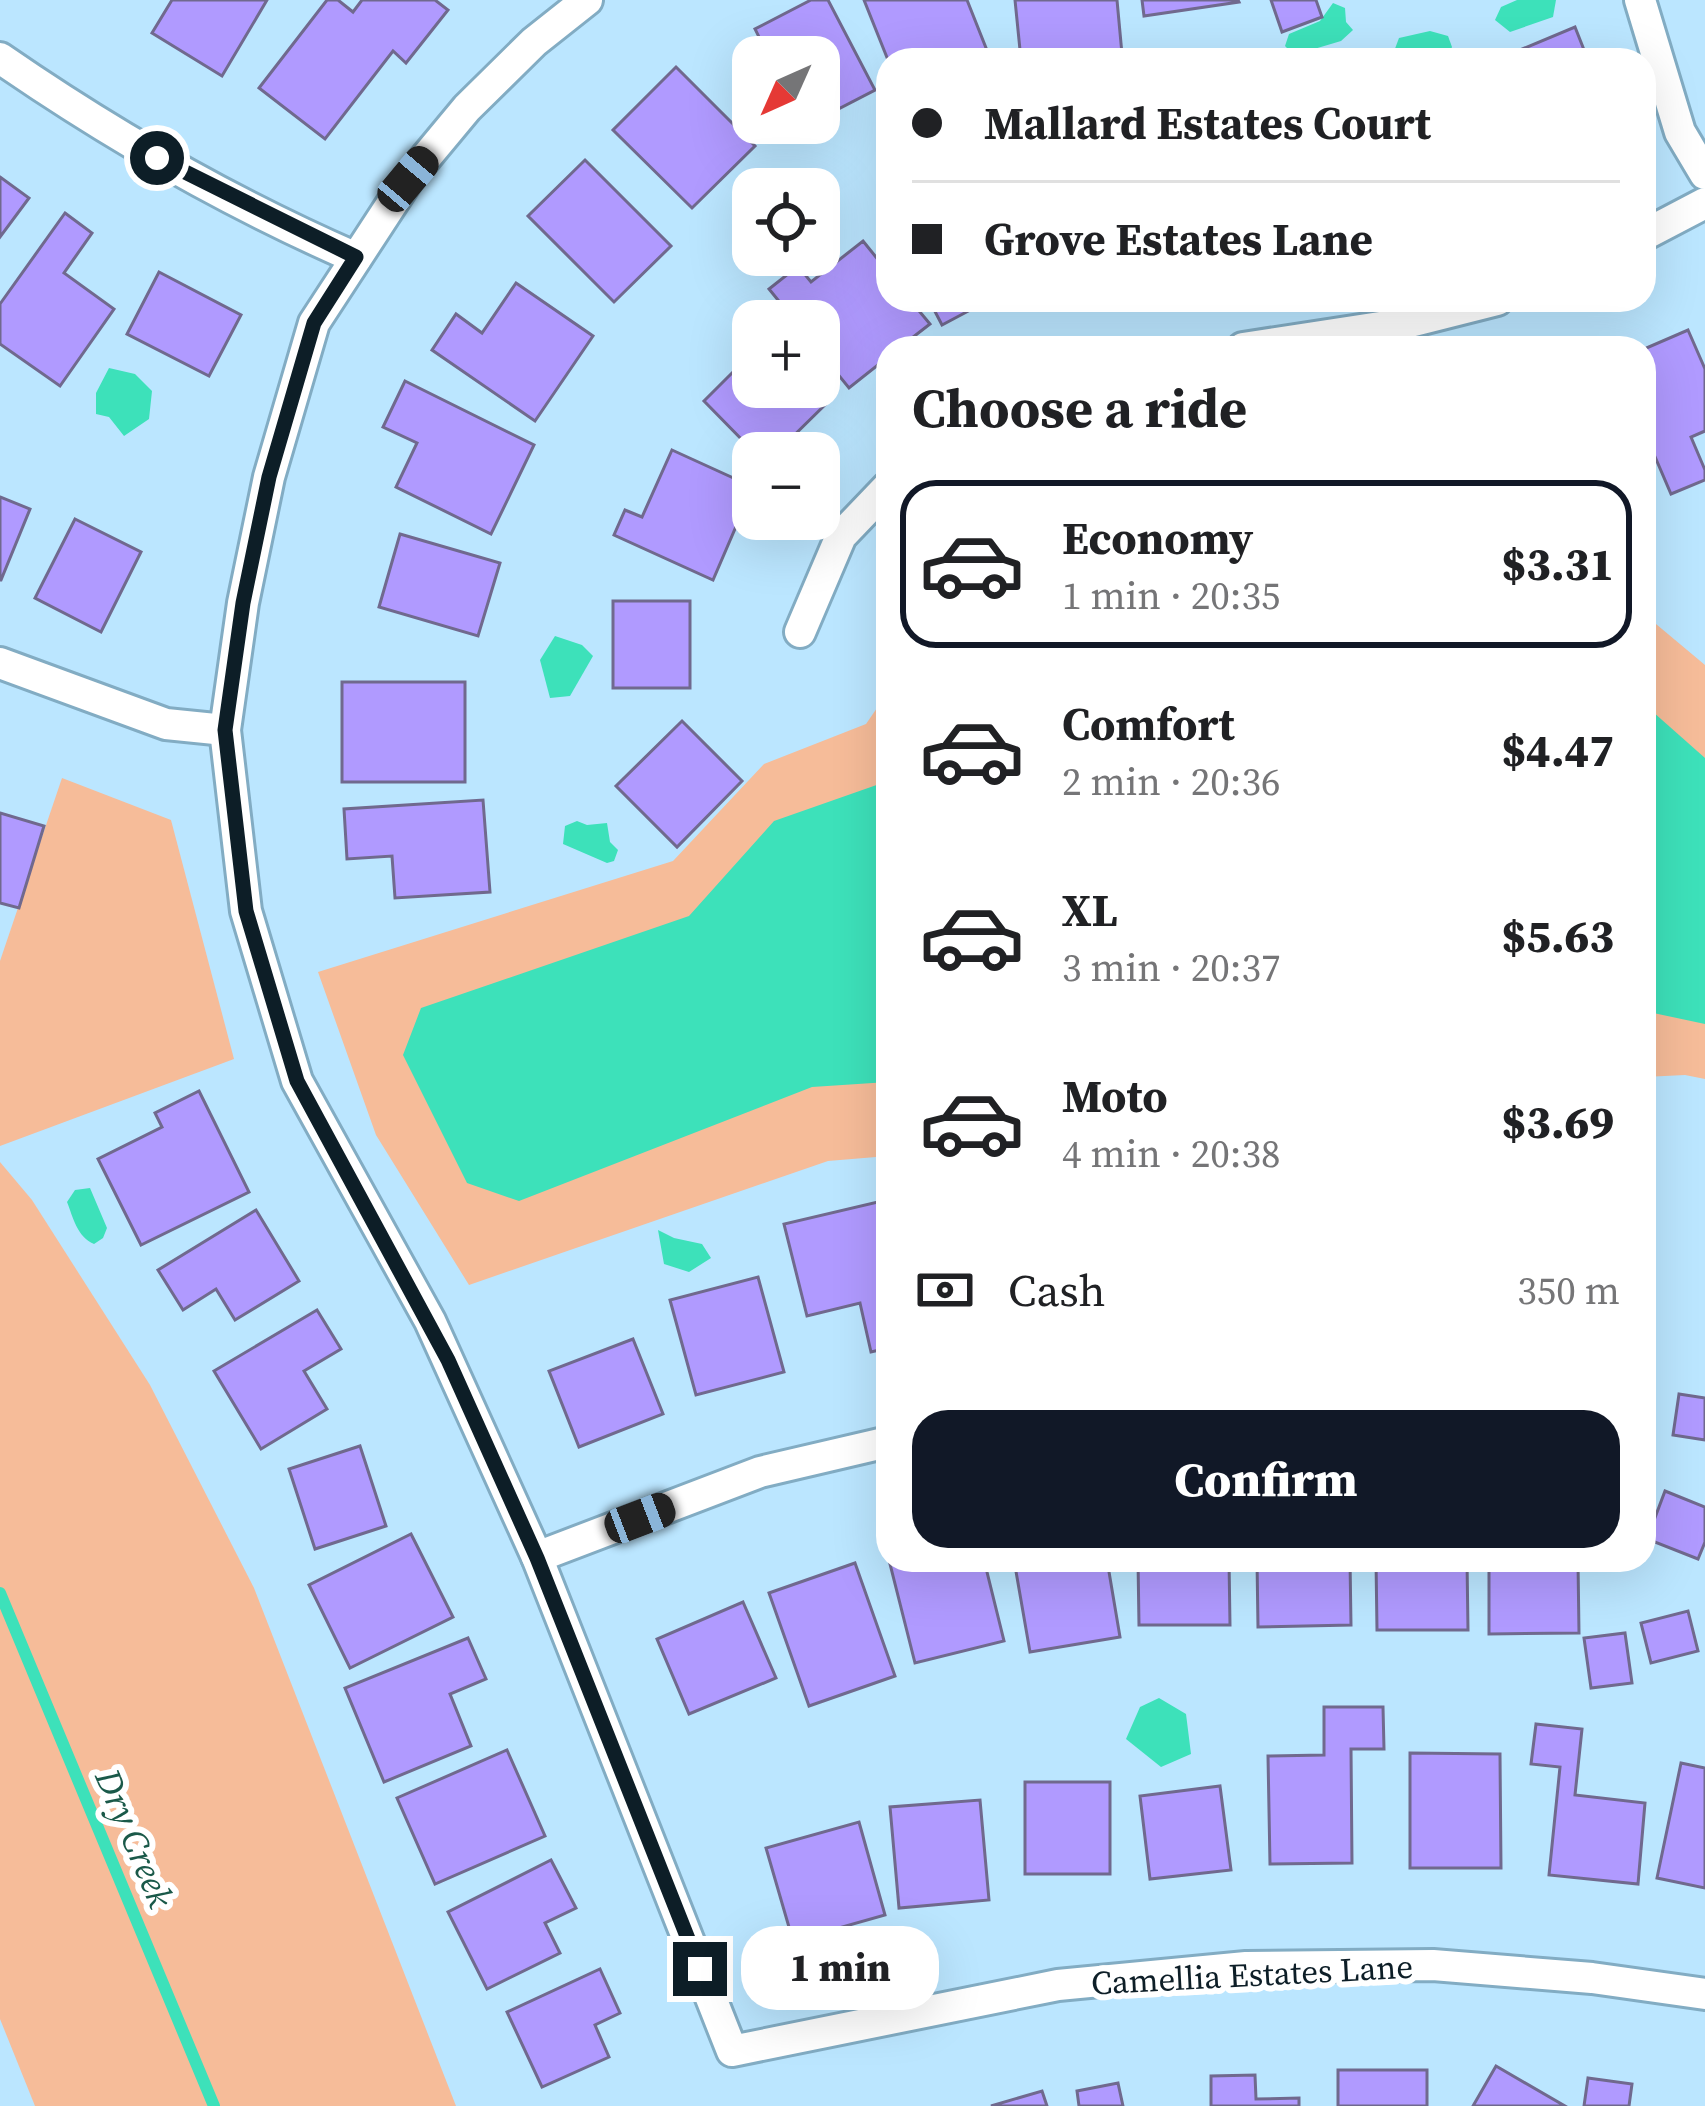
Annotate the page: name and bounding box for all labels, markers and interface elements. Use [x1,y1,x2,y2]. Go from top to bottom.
north arrow [732,36,840,144]
map controls [732,36,840,540]
text: Mallard Estates Court [984,92,1431,154]
route start [130,131,184,185]
car [371,140,445,218]
button: locate [732,168,840,276]
text: Grove Estates Lane [984,208,1373,270]
button: + [732,300,840,408]
text: Choose a ride [912,371,1247,445]
button: − [732,432,840,540]
text: Economy [1062,507,1253,569]
icon: car [918,510,1026,618]
text: $3.31 [1501,533,1614,595]
text: 1 min · 20:35 [1062,569,1281,622]
text: Comfort [1062,693,1235,755]
icon: car [918,696,1026,804]
text: $4.47 [1501,719,1614,781]
text: 2 min · 20:36 [1062,755,1281,808]
text: XL [1062,879,1118,941]
icon: car [918,882,1026,990]
text: $5.63 [1501,905,1614,967]
text: 3 min · 20:37 [1062,941,1281,994]
text: Moto [1062,1065,1168,1127]
icon: car [918,1068,1026,1176]
text: $3.69 [1501,1091,1614,1153]
text: 4 min · 20:38 [1062,1127,1281,1180]
icon: cash [912,1257,978,1323]
text: Cash [1008,1259,1105,1321]
text: 350 m [1517,1264,1620,1317]
button: Confirm [912,1410,1620,1548]
car [600,1488,680,1548]
water label: Dry Creek [83,1760,186,1916]
callout: 1 min [742,1927,940,2011]
text: 1 min [789,1941,891,1994]
route end [673,1942,727,1996]
street label: Camellia Estates Lane [1090,1944,1414,2005]

